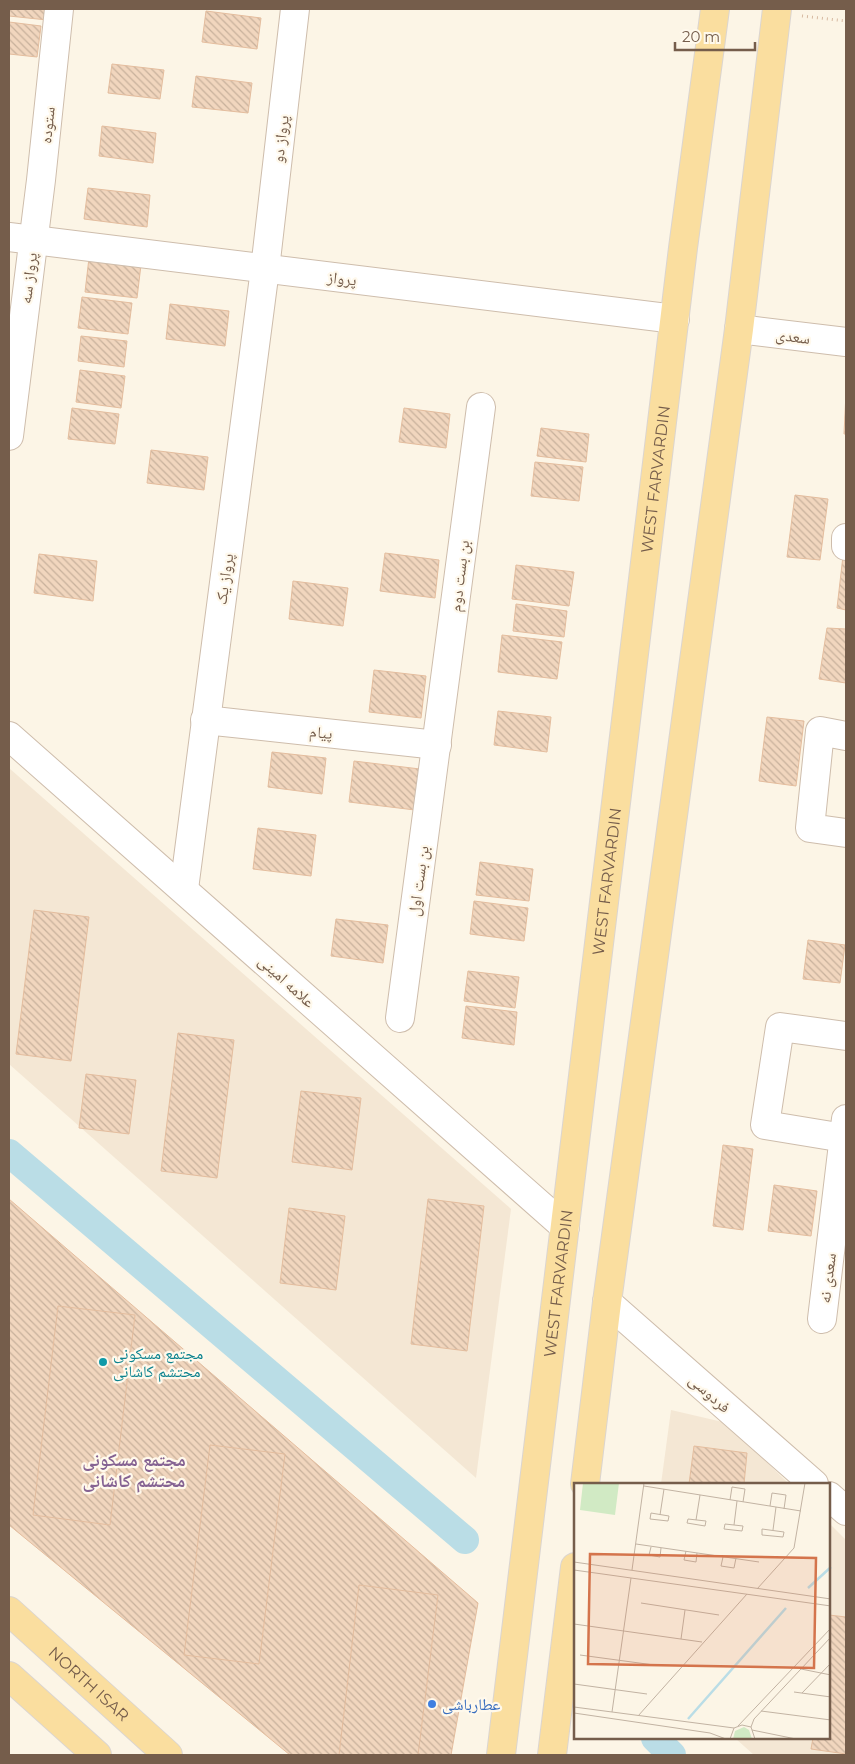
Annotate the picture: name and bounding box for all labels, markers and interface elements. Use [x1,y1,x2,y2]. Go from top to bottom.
scale bar [675,20,755,52]
text: 20 m [682,27,720,46]
street label: ستوده [36,106,59,144]
street label: پرواز دو [268,114,293,164]
street label: پرواز سه [16,251,41,305]
street label: پرواز [325,267,358,290]
street label: سعدی [774,325,811,349]
street label: WEST FARVARDIN [637,404,674,554]
street label: بن بست دوم [446,539,474,613]
street label: پرواز یک [212,552,238,606]
street label: پیام [308,722,334,744]
street label: WEST FARVARDIN [589,806,625,956]
street label: بن بست اول [404,845,434,918]
street label: علامه امینی [254,951,319,1012]
street label: WEST FARVARDIN [540,1209,577,1358]
street label: سعدی نه [815,1252,841,1304]
place label: مجتمع مسکونی محتشم کاشانی [113,1344,203,1382]
marker: مجتمع مسکونی محتشم کاشانی [97,1356,109,1368]
street label: فردوسی [684,1370,734,1418]
district label: مجتمع مسکونی محتشم کاشانی [82,1449,186,1493]
inset map [574,1483,830,1739]
street label: NORTH ISAR [45,1643,133,1725]
place label: عطارباشی [442,1695,500,1715]
marker: عطارباشی [426,1698,438,1710]

